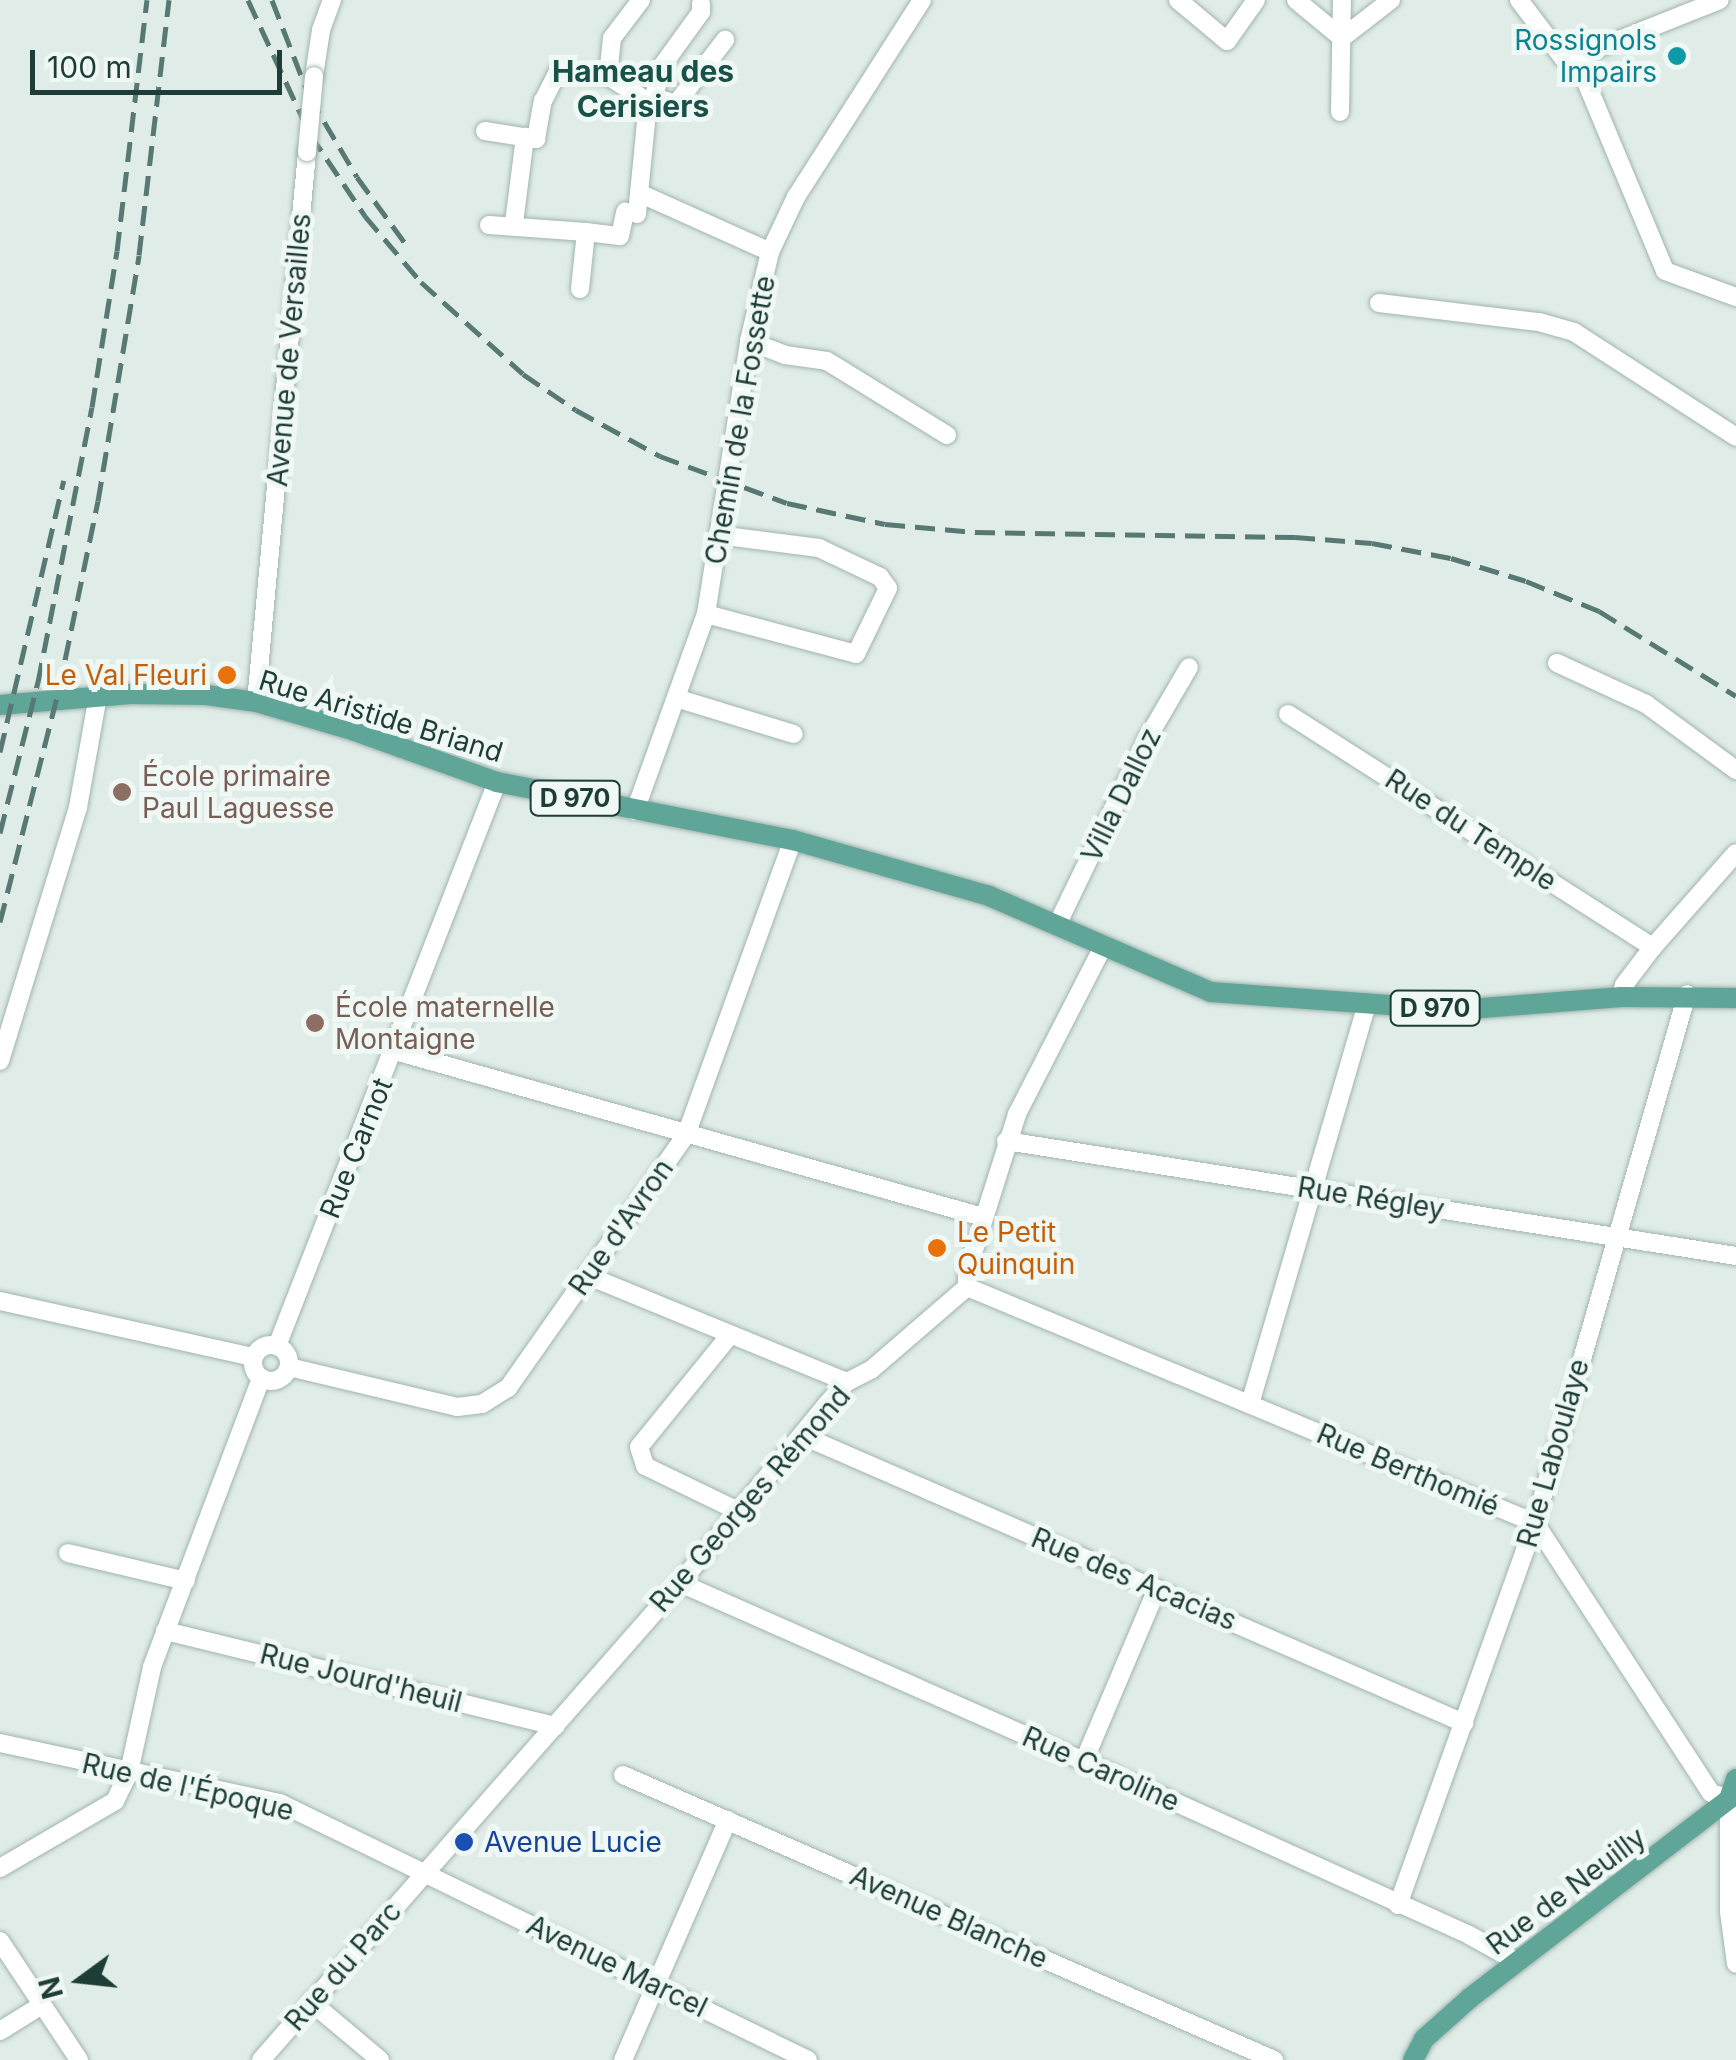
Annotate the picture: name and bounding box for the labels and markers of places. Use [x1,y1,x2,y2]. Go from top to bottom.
place label: Rossignols Impairs [1514,23,1657,89]
marker: Rossignols Impairs [1666,45,1688,67]
place label: Le Val Fleuri [45,658,207,692]
marker: Le Val Fleuri [216,664,238,686]
place label: École primaire Paul Laguesse [142,759,334,825]
marker: École primaire Paul Laguesse [111,781,133,803]
place label: École maternelle Montaigne [335,990,555,1056]
marker: École maternelle Montaigne [304,1012,326,1034]
place label: Le Petit Quinquin [957,1215,1075,1281]
marker: Le Petit Quinquin [926,1237,948,1259]
place label: Avenue Lucie [484,1825,662,1859]
marker: Avenue Lucie [453,1831,475,1853]

